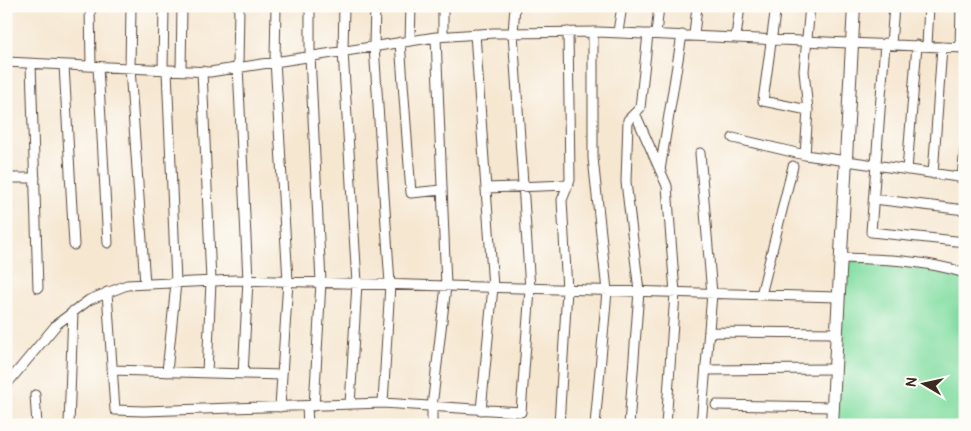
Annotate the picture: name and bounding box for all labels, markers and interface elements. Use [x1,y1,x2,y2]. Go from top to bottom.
north arrow [898,358,948,408]
text: N [903,376,921,388]

